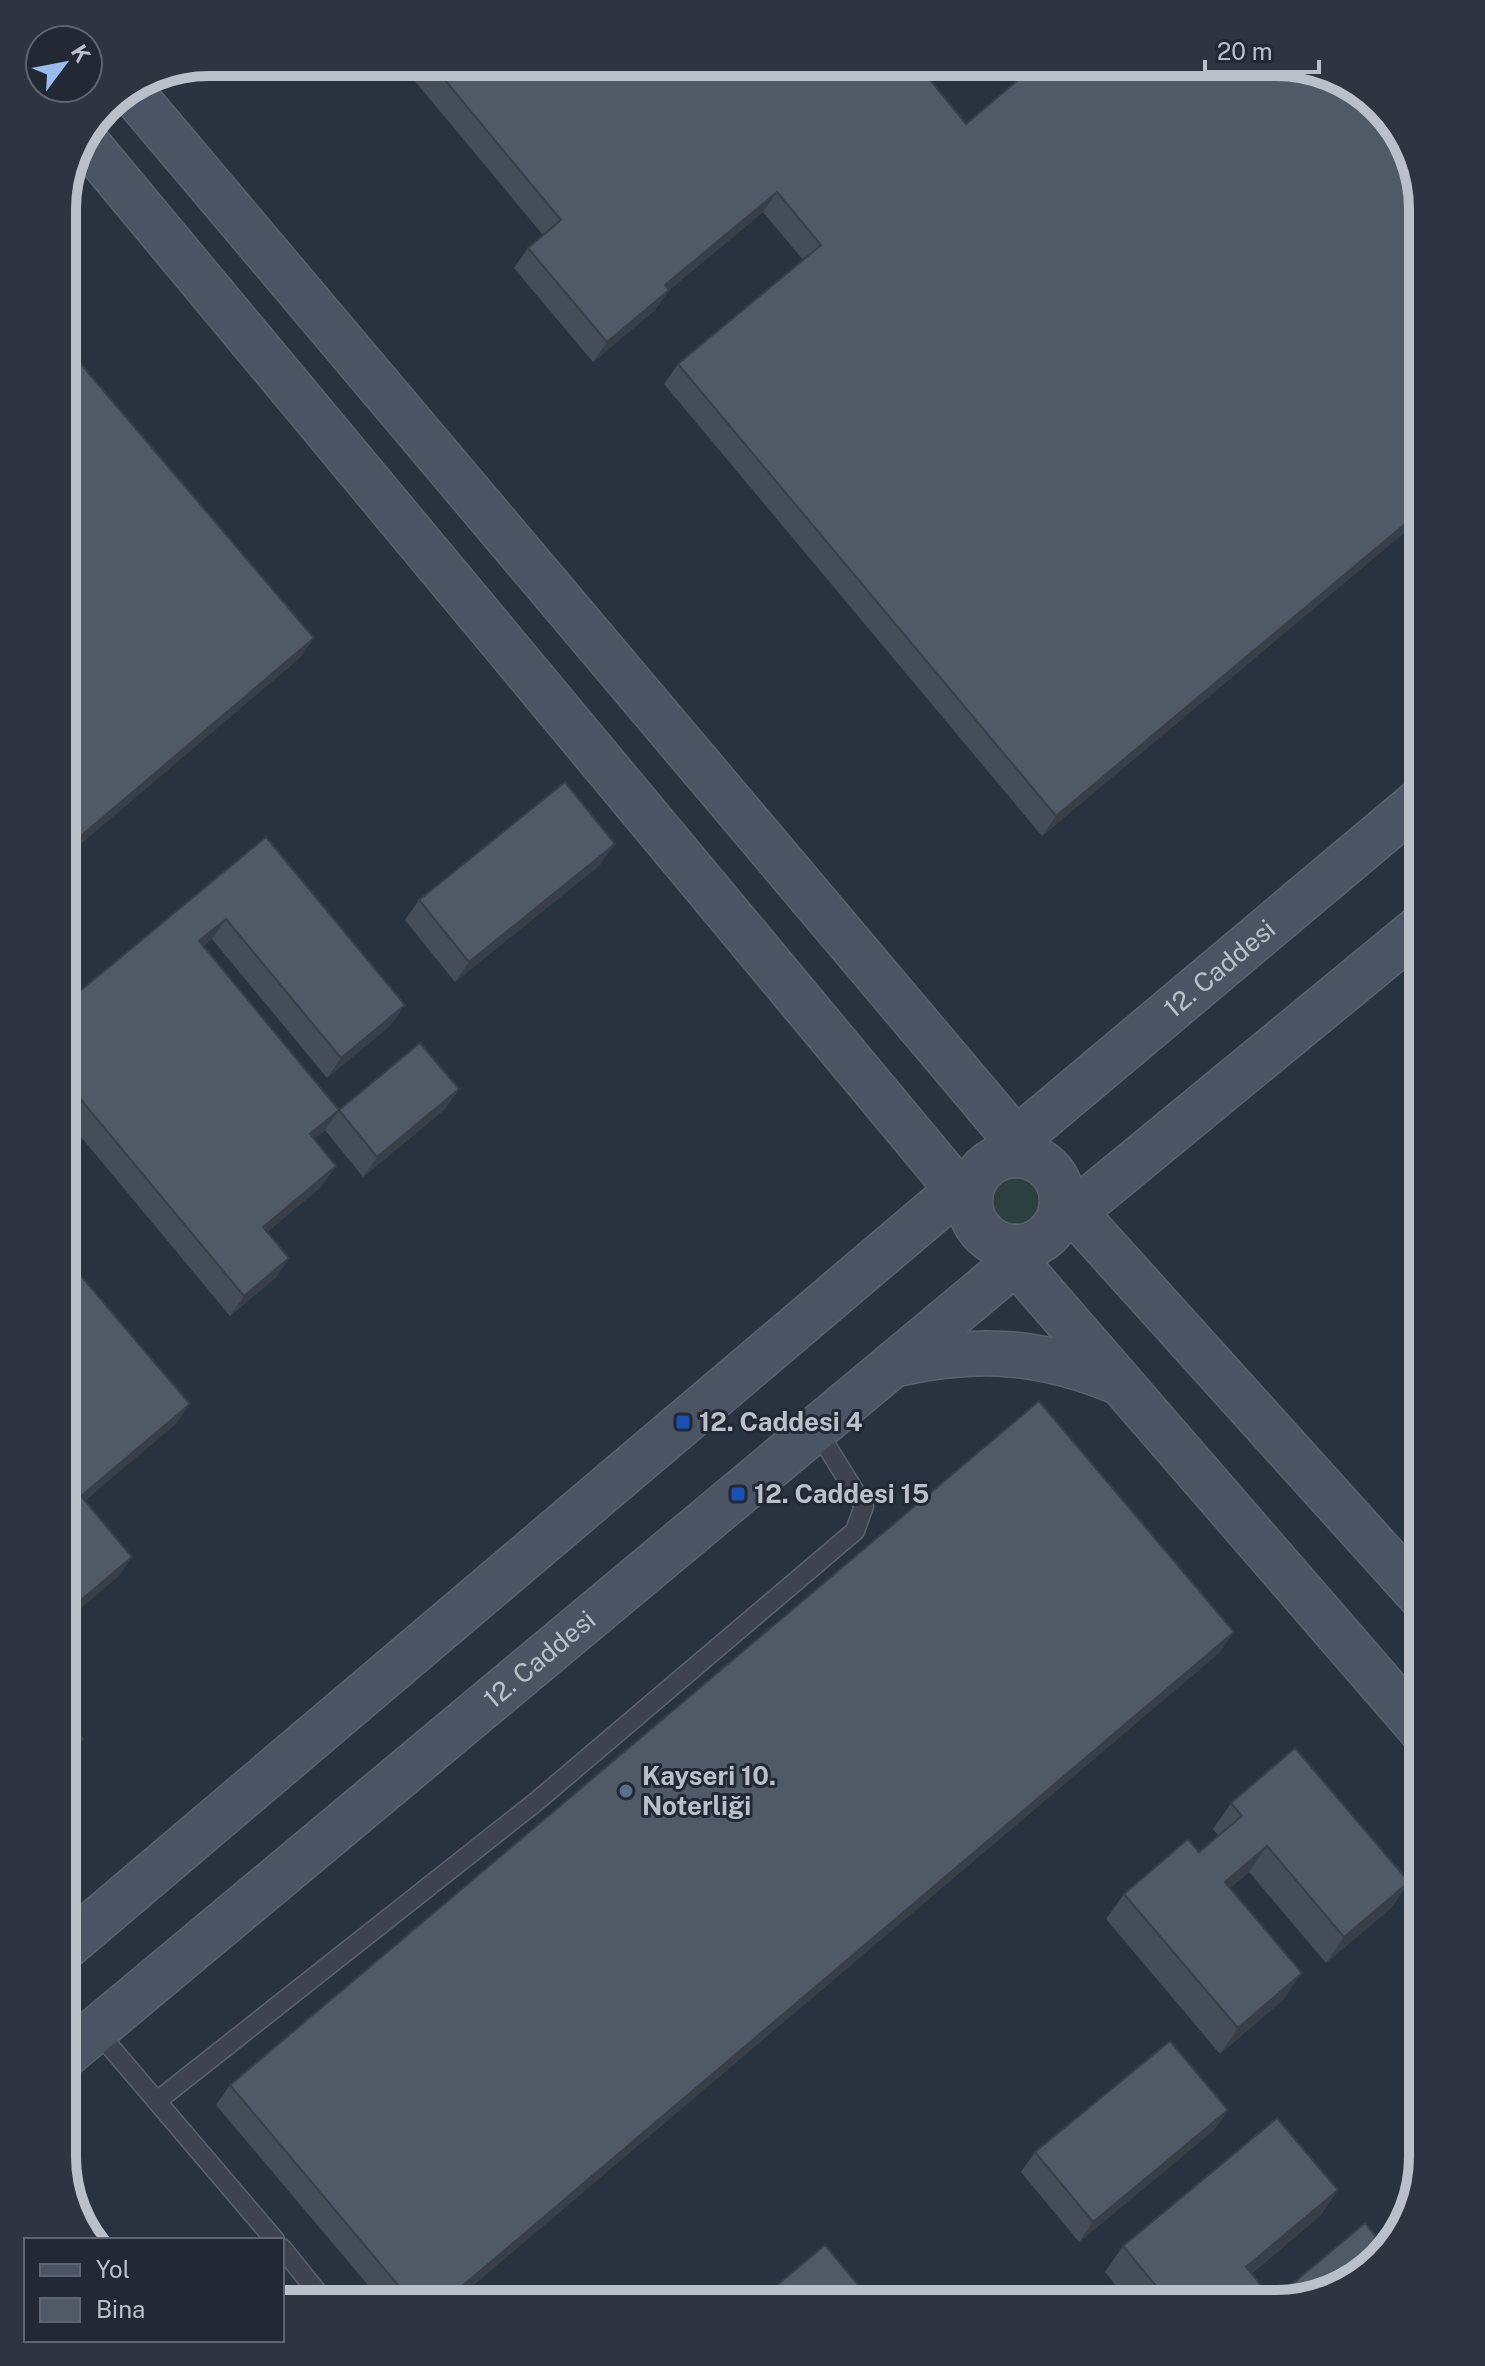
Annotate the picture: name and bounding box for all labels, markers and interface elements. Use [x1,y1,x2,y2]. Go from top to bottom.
north arrow [24,24,104,104]
scale bar [1205,24,1319,74]
text: 20 m [1217,37,1273,65]
text: K [66,40,96,67]
street label: 12. Caddesi [1157,913,1281,1024]
place label: 12. Caddesi 4 [699,1406,863,1437]
marker: 12. Caddesi 4 [674,1413,692,1431]
place label: 12. Caddesi 15 [754,1478,929,1509]
marker: 12. Caddesi 15 [729,1485,747,1503]
street label: 12. Caddesi [477,1604,601,1714]
place label: Kayseri 10. Noterliği [642,1760,776,1821]
marker: Kayseri 10. Noterliği [617,1782,635,1800]
legend [24,2238,284,2342]
text: Yol [96,2255,130,2283]
text: Bina [96,2295,145,2323]

